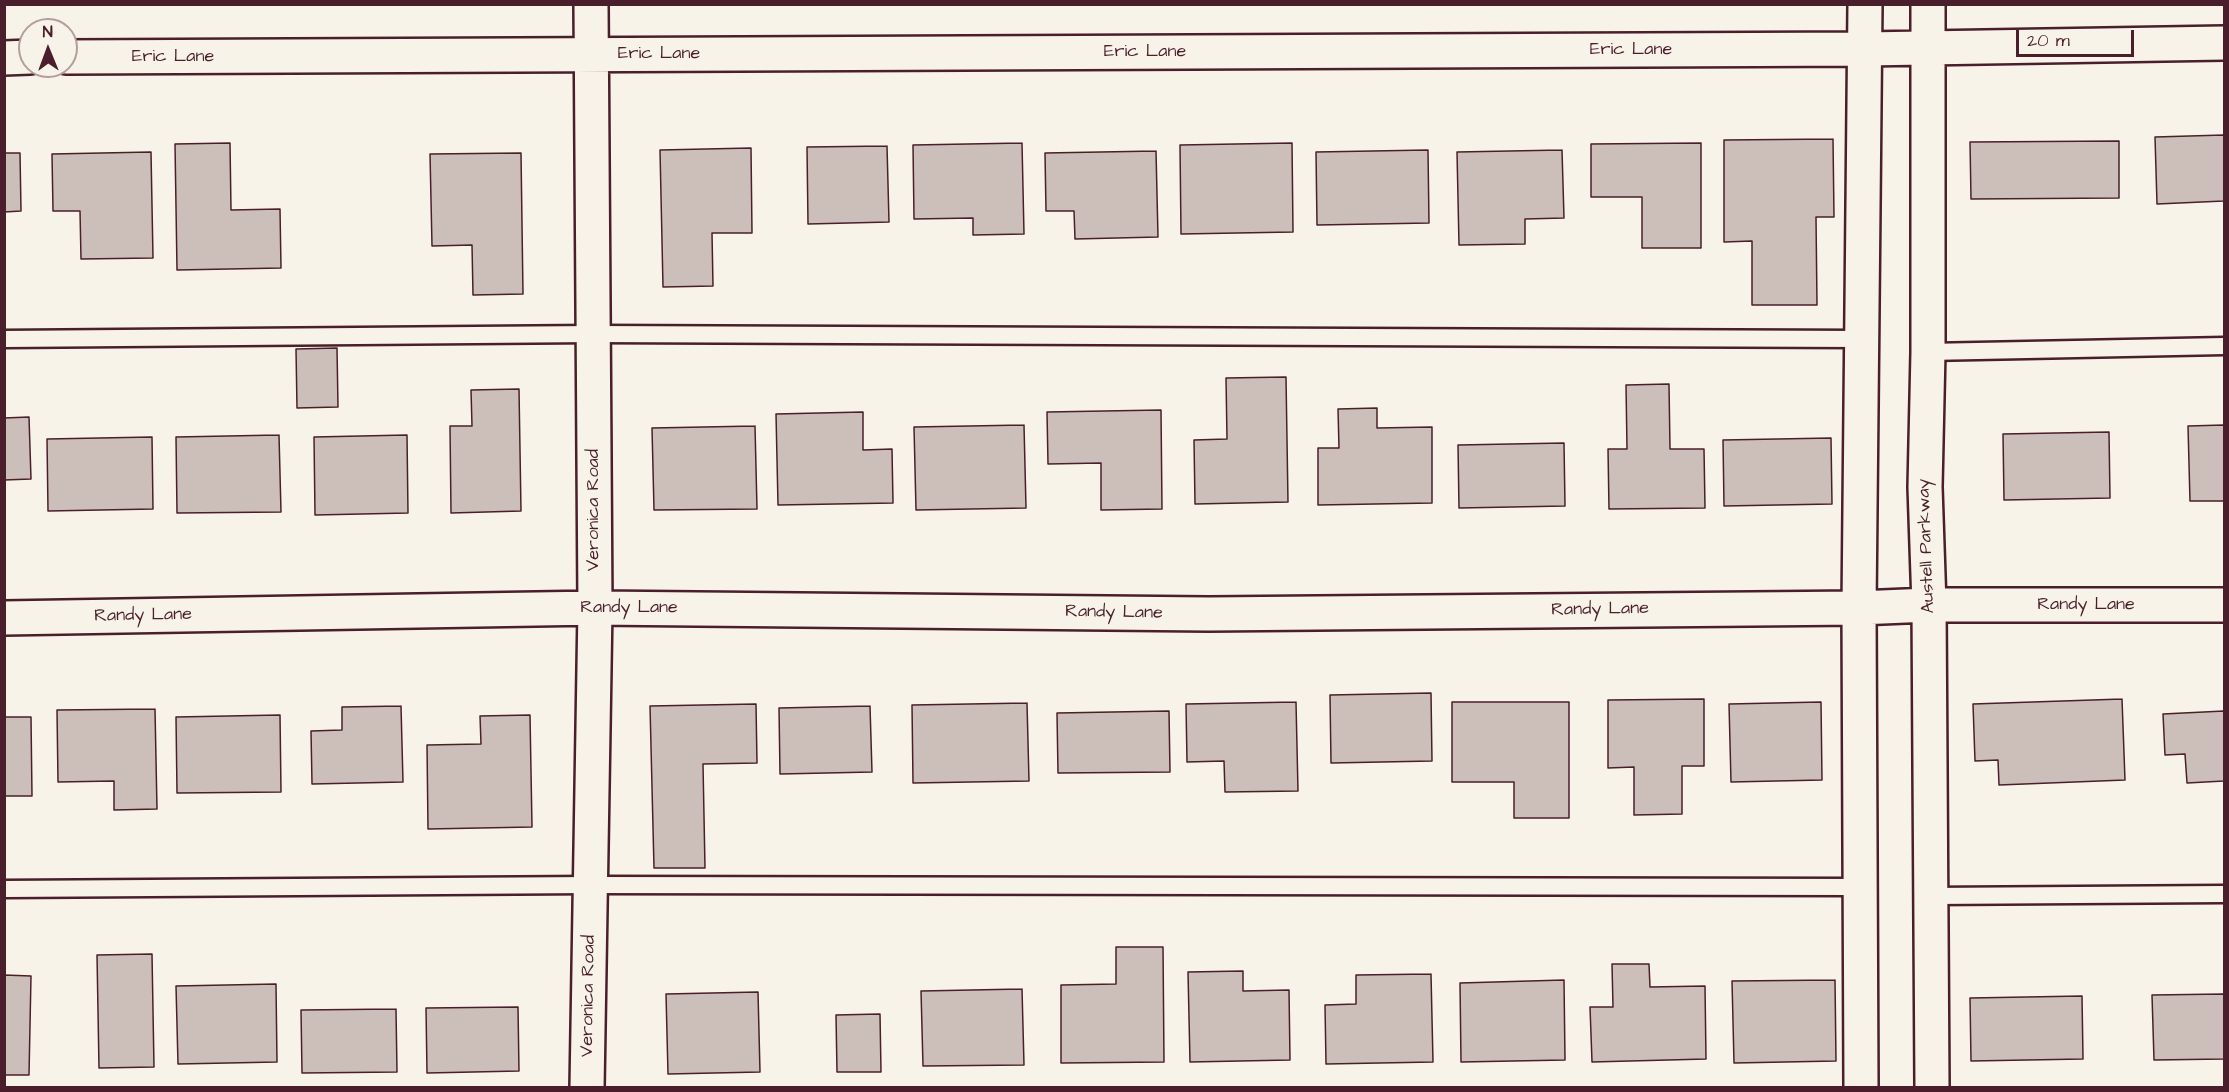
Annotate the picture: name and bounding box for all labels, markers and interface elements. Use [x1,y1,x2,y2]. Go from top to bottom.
north arrow [18,18,78,78]
scale bar [2019,18,2138,56]
text: N [43,21,53,43]
text: 20 m [2027,28,2070,53]
street label: Eric Lane [1590,39,1672,61]
street label: Eric Lane [1104,41,1186,63]
street label: Eric Lane [618,43,700,65]
street label: Eric Lane [132,46,214,68]
street label: Veronica Road [583,449,605,571]
street label: Austell Parkway [1914,478,1940,614]
street label: Randy Lane [2037,594,2135,616]
street label: Randy Lane [580,597,678,619]
street label: Randy Lane [1551,598,1649,622]
street label: Randy Lane [1065,601,1163,625]
street label: Randy Lane [94,604,192,628]
street label: Veronica Road [577,935,601,1057]

